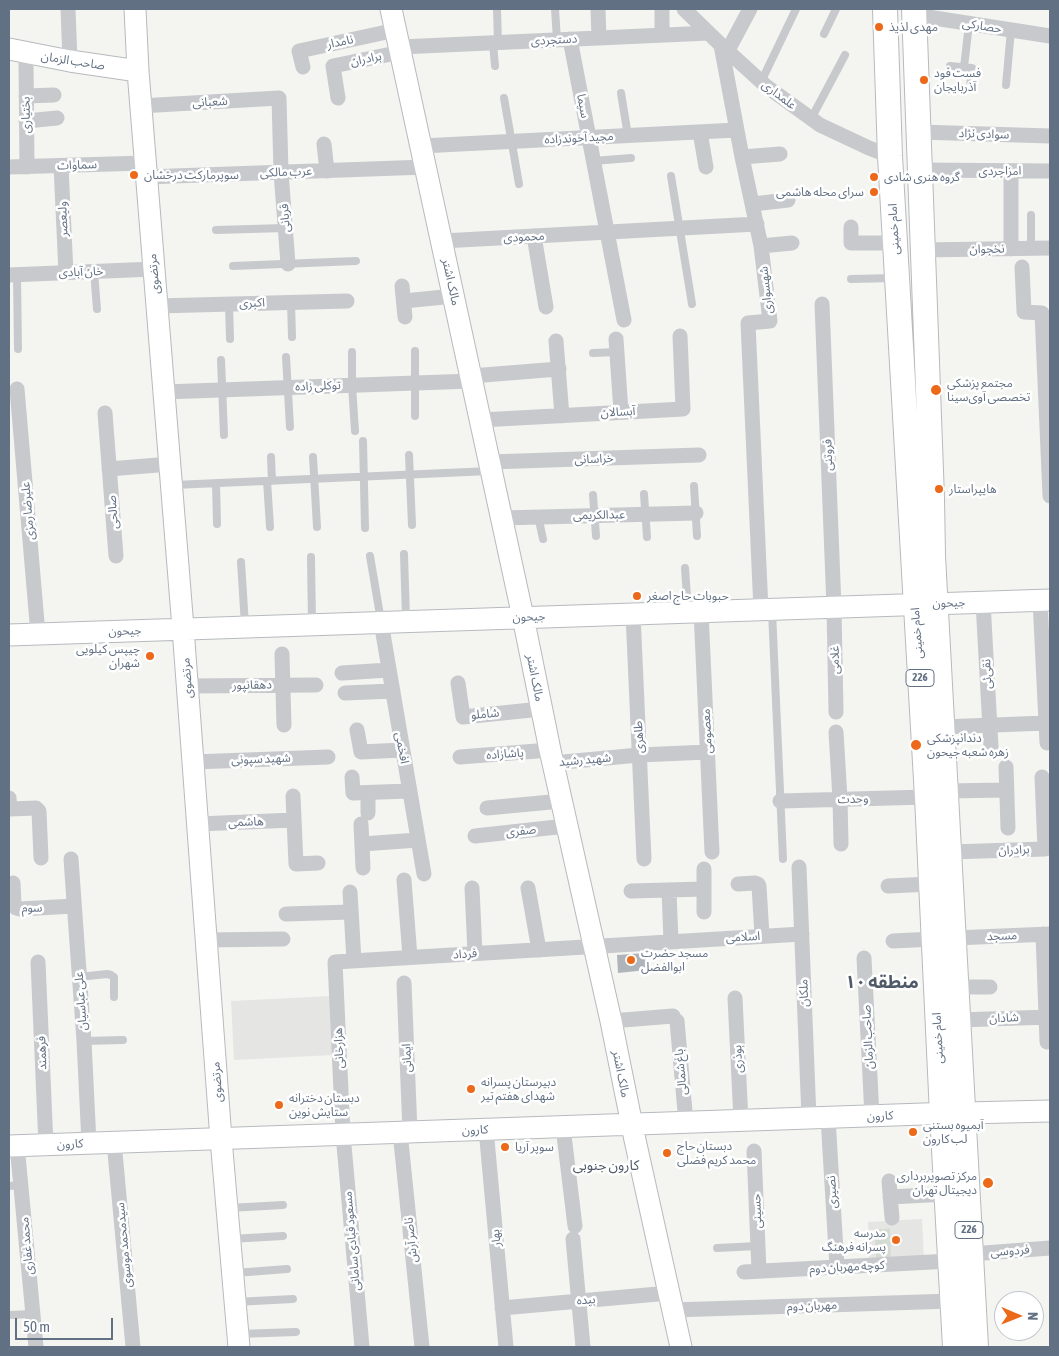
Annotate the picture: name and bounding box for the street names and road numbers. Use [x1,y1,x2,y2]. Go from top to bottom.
street label: حصارکی [961,16,1003,36]
street label: نامدار [325,32,355,52]
street label: دستجردی [530,32,578,48]
street label: صاحب الزمان [40,49,106,73]
street label: برادران [349,49,383,69]
street label: علمداری [759,77,799,113]
street label: سیما [574,93,592,119]
street label: شعبانی [192,94,228,110]
street label: بختیاری [18,96,34,134]
street label: سوادی نژاد [958,126,1010,142]
street label: مجید آخوندزاده [544,129,614,147]
street label: سماوات [57,157,97,173]
street label: عرب مالکی [260,164,312,180]
street label: امزاجردی [979,164,1021,178]
street label: ولیعصر [55,201,71,237]
street label: قربانی [277,203,293,233]
street label: امام خمینی [885,203,903,255]
street label: محمودی [503,229,545,245]
street label: نخجوان [969,241,1005,257]
street label: مرتضوی [145,253,163,295]
street label: مالک اشتر [439,257,463,307]
street label: خان آبادی [58,264,104,280]
street label: شهسواری [756,266,776,314]
street label: اکبری [239,295,265,311]
street label: توکلی زاده [295,378,341,394]
street label: آبسالان [600,404,636,420]
street label: فروتنی [820,439,836,471]
street label: خراسانی [574,451,614,467]
street label: علیرضا رمزی [18,481,38,541]
street label: صالحی [105,495,121,529]
street label: عبدالکریمی [573,507,625,523]
street label: جیحون [932,595,966,611]
street label: امام خمینی [908,607,926,659]
street label: جیحون [512,609,546,625]
street label: جیحون [108,623,142,639]
street label: غلامی [828,646,842,674]
street label: مالک اشتر [523,653,547,703]
street label: مرتضوی [178,657,196,699]
street label: نقی‌ئی [979,659,995,689]
road number: 226 [906,670,934,686]
street label: دهقانپور [232,677,272,693]
street label: شاملو [470,706,500,722]
street label: معصومی [699,708,715,754]
street label: طاهری [631,720,647,754]
street label: افخمی [392,731,412,765]
street label: پاشازاده [486,746,524,762]
street label: شهید سپونی [231,751,291,767]
street label: شهید رشید [558,751,612,769]
street label: وحدت [837,791,869,807]
street label: هاشمی [228,814,264,830]
street label: صفری [505,822,537,840]
street label: برادران [998,842,1030,858]
street label: سوم [21,901,43,915]
street label: مسجد [986,928,1018,944]
street label: اسلامی [725,929,761,945]
street label: فرداد [452,946,478,962]
street label: علی عباسیان [72,971,90,1031]
street label: ملکان [796,979,812,1007]
street label: صاحب الزمان [859,1004,877,1070]
street label: شادان [989,1010,1019,1026]
street label: امام خمینی [929,1012,947,1064]
street label: هزارخانی [331,1027,347,1069]
street label: فرهمند [34,1036,50,1070]
street label: ایمانی [399,1043,415,1073]
street label: بوذری [730,1045,746,1073]
street label: باغ شمالی [672,1048,690,1096]
street label: مالک اشتر [609,1049,633,1099]
street label: مرتضوی [208,1061,226,1103]
street label: کارون [867,1108,893,1124]
street label: کارون [462,1122,488,1138]
street label: کارون [57,1136,83,1152]
street label: نصیری [824,1175,840,1209]
street label: مسعود قبادی سامانی [340,1191,364,1291]
street label: حسینی [749,1193,765,1229]
street label: سیدمحمد موسوی [113,1202,135,1288]
street label: محمد غفاری [17,1217,37,1275]
street label: ناصر آرش [401,1217,421,1263]
road number: 226 [955,1222,983,1238]
street label: بهار [488,1229,504,1247]
street label: فردوسی [990,1242,1030,1260]
street label: کوچه مهربان دوم [809,1258,885,1276]
street label: بیده [576,1292,596,1308]
street label: مهربان دوم [787,1298,837,1314]

